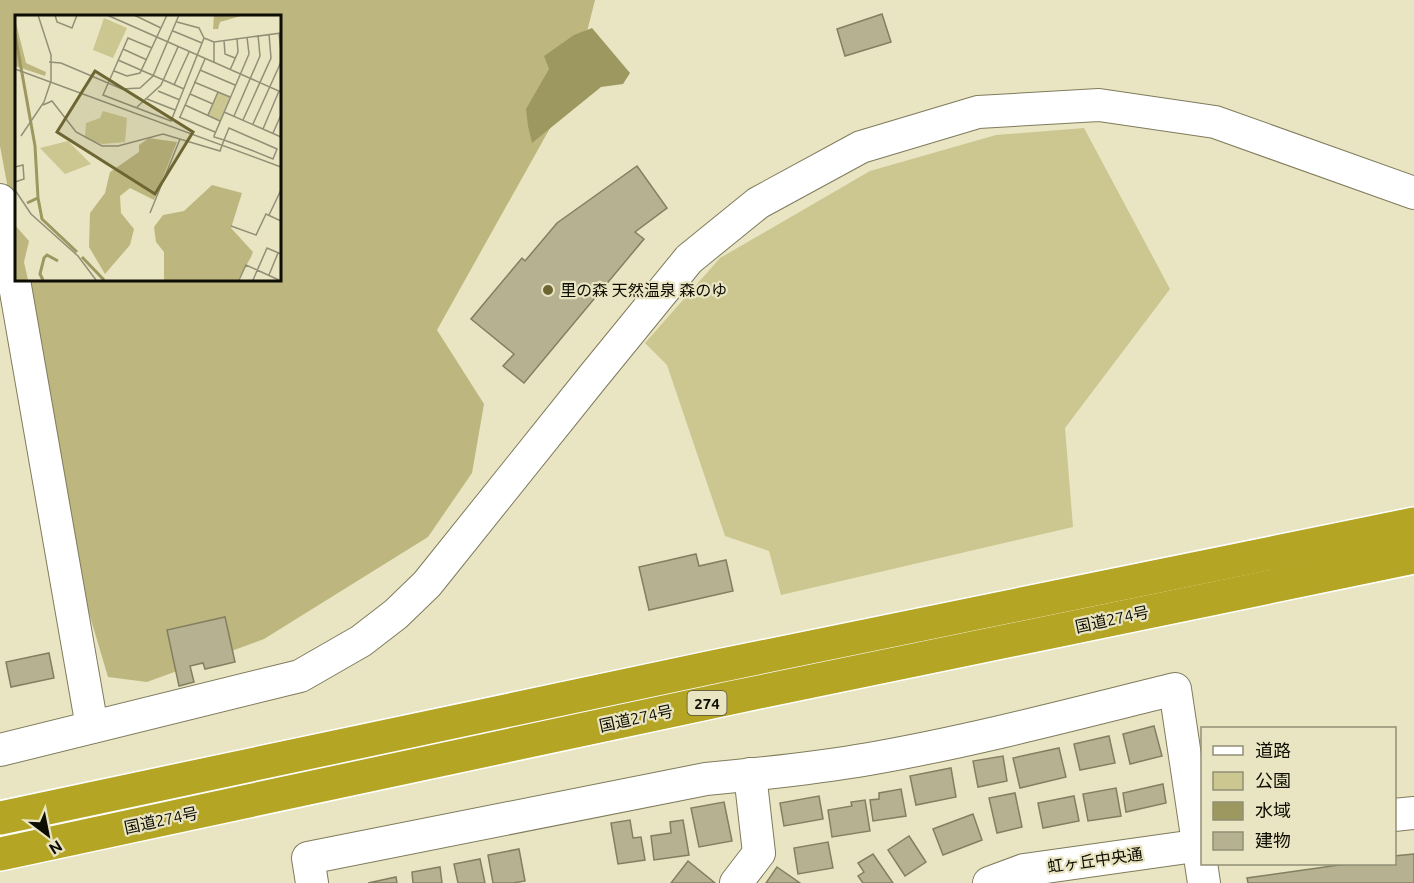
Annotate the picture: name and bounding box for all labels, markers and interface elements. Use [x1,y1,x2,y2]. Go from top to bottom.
inset map [15,15,280,280]
place label: 里の森 天然温泉 森のゆ [560,281,727,299]
marker: 里の森 天然温泉 森のゆ [541,283,555,297]
street label: 国道274号 [1073,602,1151,636]
road number: 274 [688,691,726,715]
street label: 国道274号 [597,701,675,735]
legend [1201,727,1396,865]
text: 道路 [1255,740,1291,760]
text: 公園 [1255,770,1291,790]
text: 水域 [1255,800,1291,820]
street label: 国道274号 [122,803,200,837]
north arrow [18,805,78,865]
text: 建物 [1255,830,1291,850]
text: N [46,837,66,859]
street label: 虹ヶ丘中央通 [1046,844,1144,876]

